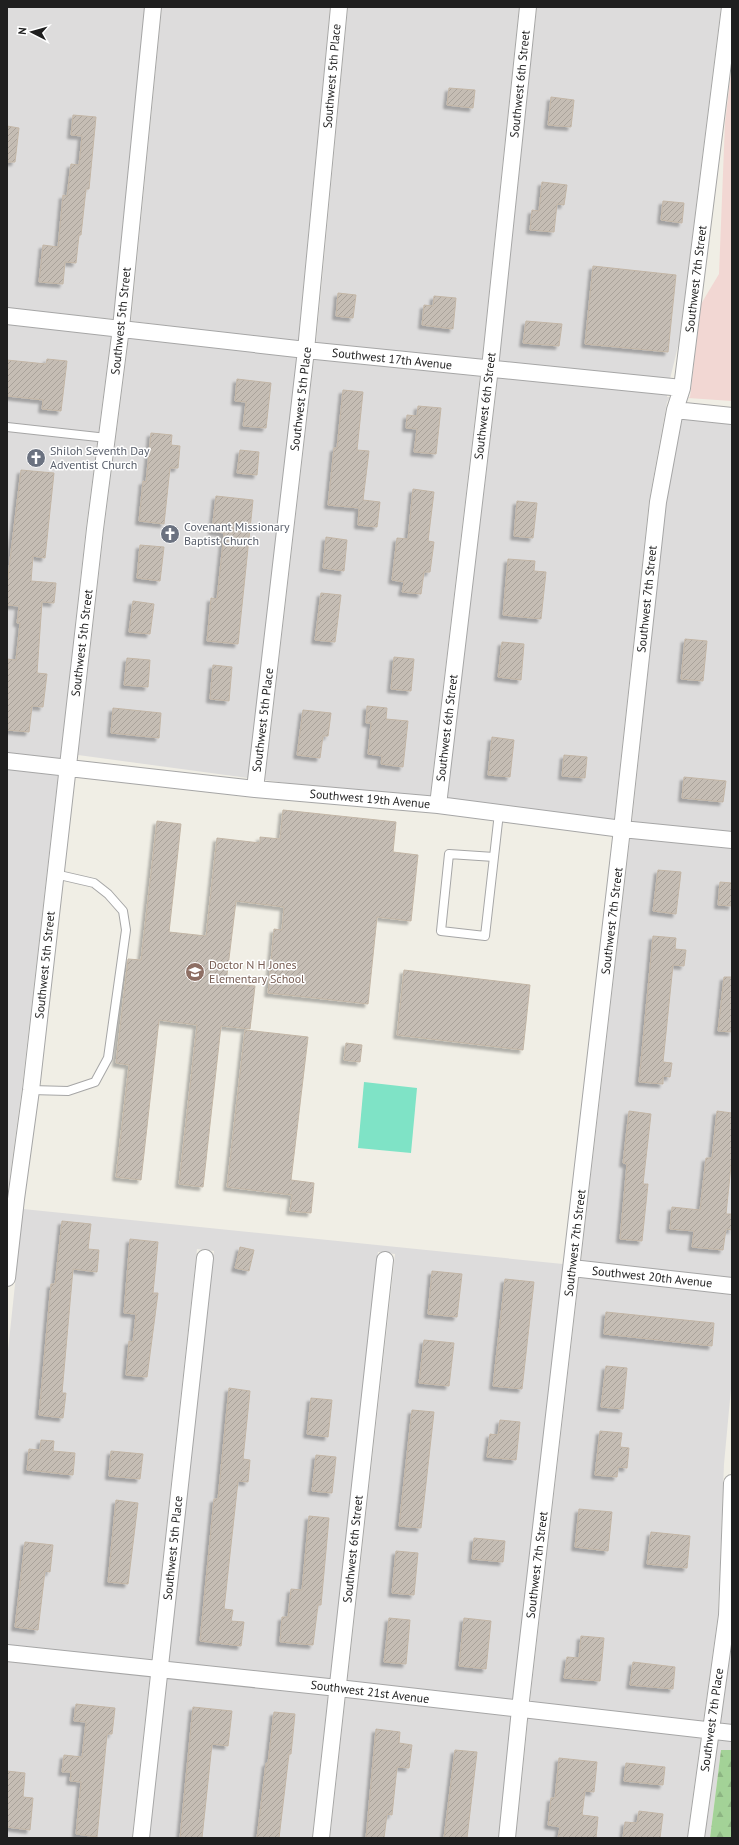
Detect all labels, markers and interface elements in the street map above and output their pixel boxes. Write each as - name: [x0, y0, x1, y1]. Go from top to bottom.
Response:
- north arrow: [12, 12, 52, 52]
- street label: Southwest 5th Place: [319, 23, 344, 129]
- text: N: [15, 27, 29, 35]
- street label: Southwest 6th Street: [506, 29, 533, 138]
- street label: Southwest 7th Street: [681, 225, 710, 333]
- street label: Southwest 5th Street: [107, 266, 134, 375]
- street label: Southwest 17th Avenue: [331, 345, 453, 372]
- street label: Southwest 5th Place: [287, 346, 314, 452]
- street label: Southwest 6th Street: [470, 351, 499, 460]
- place label: Shiloh Seventh Day Adventist Church: [50, 443, 150, 472]
- church icon: Shiloh Seventh Day Adventist Church: [25, 447, 47, 469]
- place label: Covenant Missionary Baptist Church: [184, 519, 290, 548]
- church icon: Covenant Missionary Baptist Church: [159, 523, 181, 545]
- street label: Southwest 7th Street: [633, 545, 660, 653]
- street label: Southwest 5th Street: [67, 588, 96, 697]
- street label: Southwest 5th Place: [249, 667, 276, 773]
- street label: Southwest 6th Street: [432, 673, 461, 782]
- street label: Southwest 19th Avenue: [309, 786, 431, 811]
- street label: Southwest 7th Street: [597, 867, 626, 975]
- street label: Southwest 5th Street: [31, 910, 58, 1019]
- place label: Doctor N H Jones Elementary School: [209, 957, 305, 986]
- school or university icon: Doctor N H Jones Elementary School: [184, 961, 206, 983]
- street label: Southwest 7th Street: [560, 1189, 589, 1297]
- street label: Southwest 20th Avenue: [591, 1263, 713, 1290]
- street label: Southwest 6th Street: [339, 1494, 366, 1603]
- street label: Southwest 5th Place: [160, 1495, 185, 1601]
- street label: Southwest 7th Street: [522, 1511, 551, 1619]
- street label: Southwest 7th Place: [697, 1667, 726, 1773]
- street label: Southwest 21st Avenue: [310, 1677, 430, 1706]

